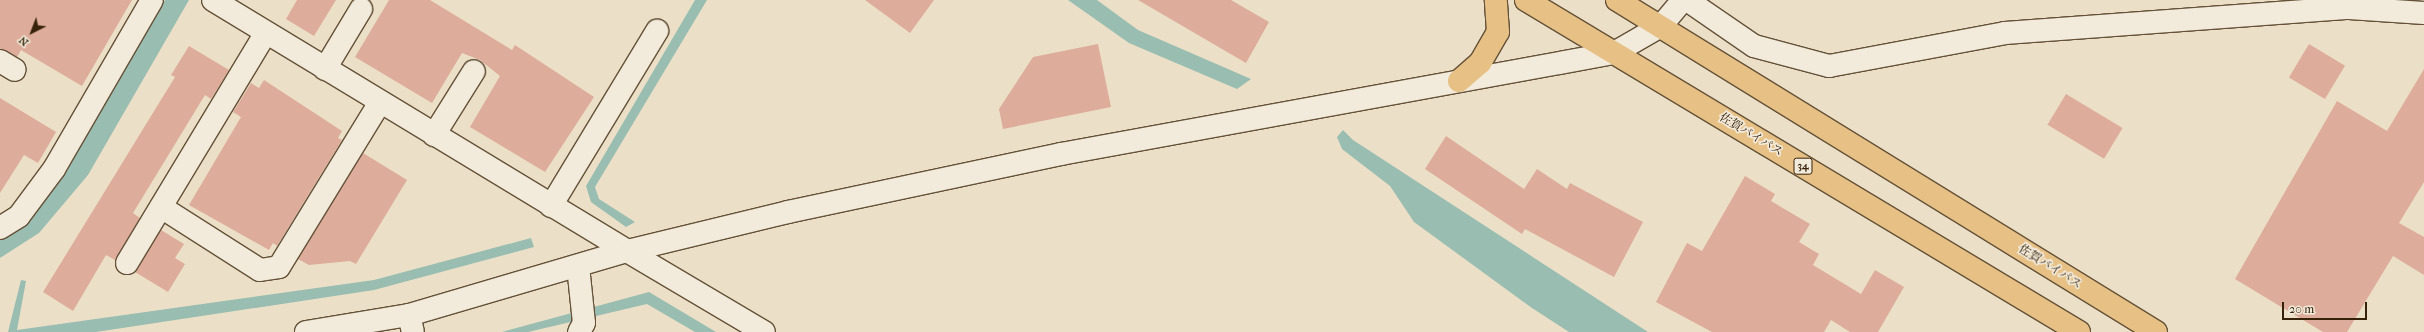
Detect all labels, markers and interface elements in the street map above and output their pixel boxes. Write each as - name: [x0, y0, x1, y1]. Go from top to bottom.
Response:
- north arrow: [12, 12, 52, 52]
- text: N: [16, 34, 31, 49]
- street label: 佐賀バイパス: [1716, 110, 1786, 160]
- road number: 34: [1793, 157, 1813, 175]
- street label: 佐賀バイパス: [2016, 242, 2084, 292]
- scale bar: [2284, 294, 2369, 320]
- text: 20 m: [2289, 302, 2314, 316]

